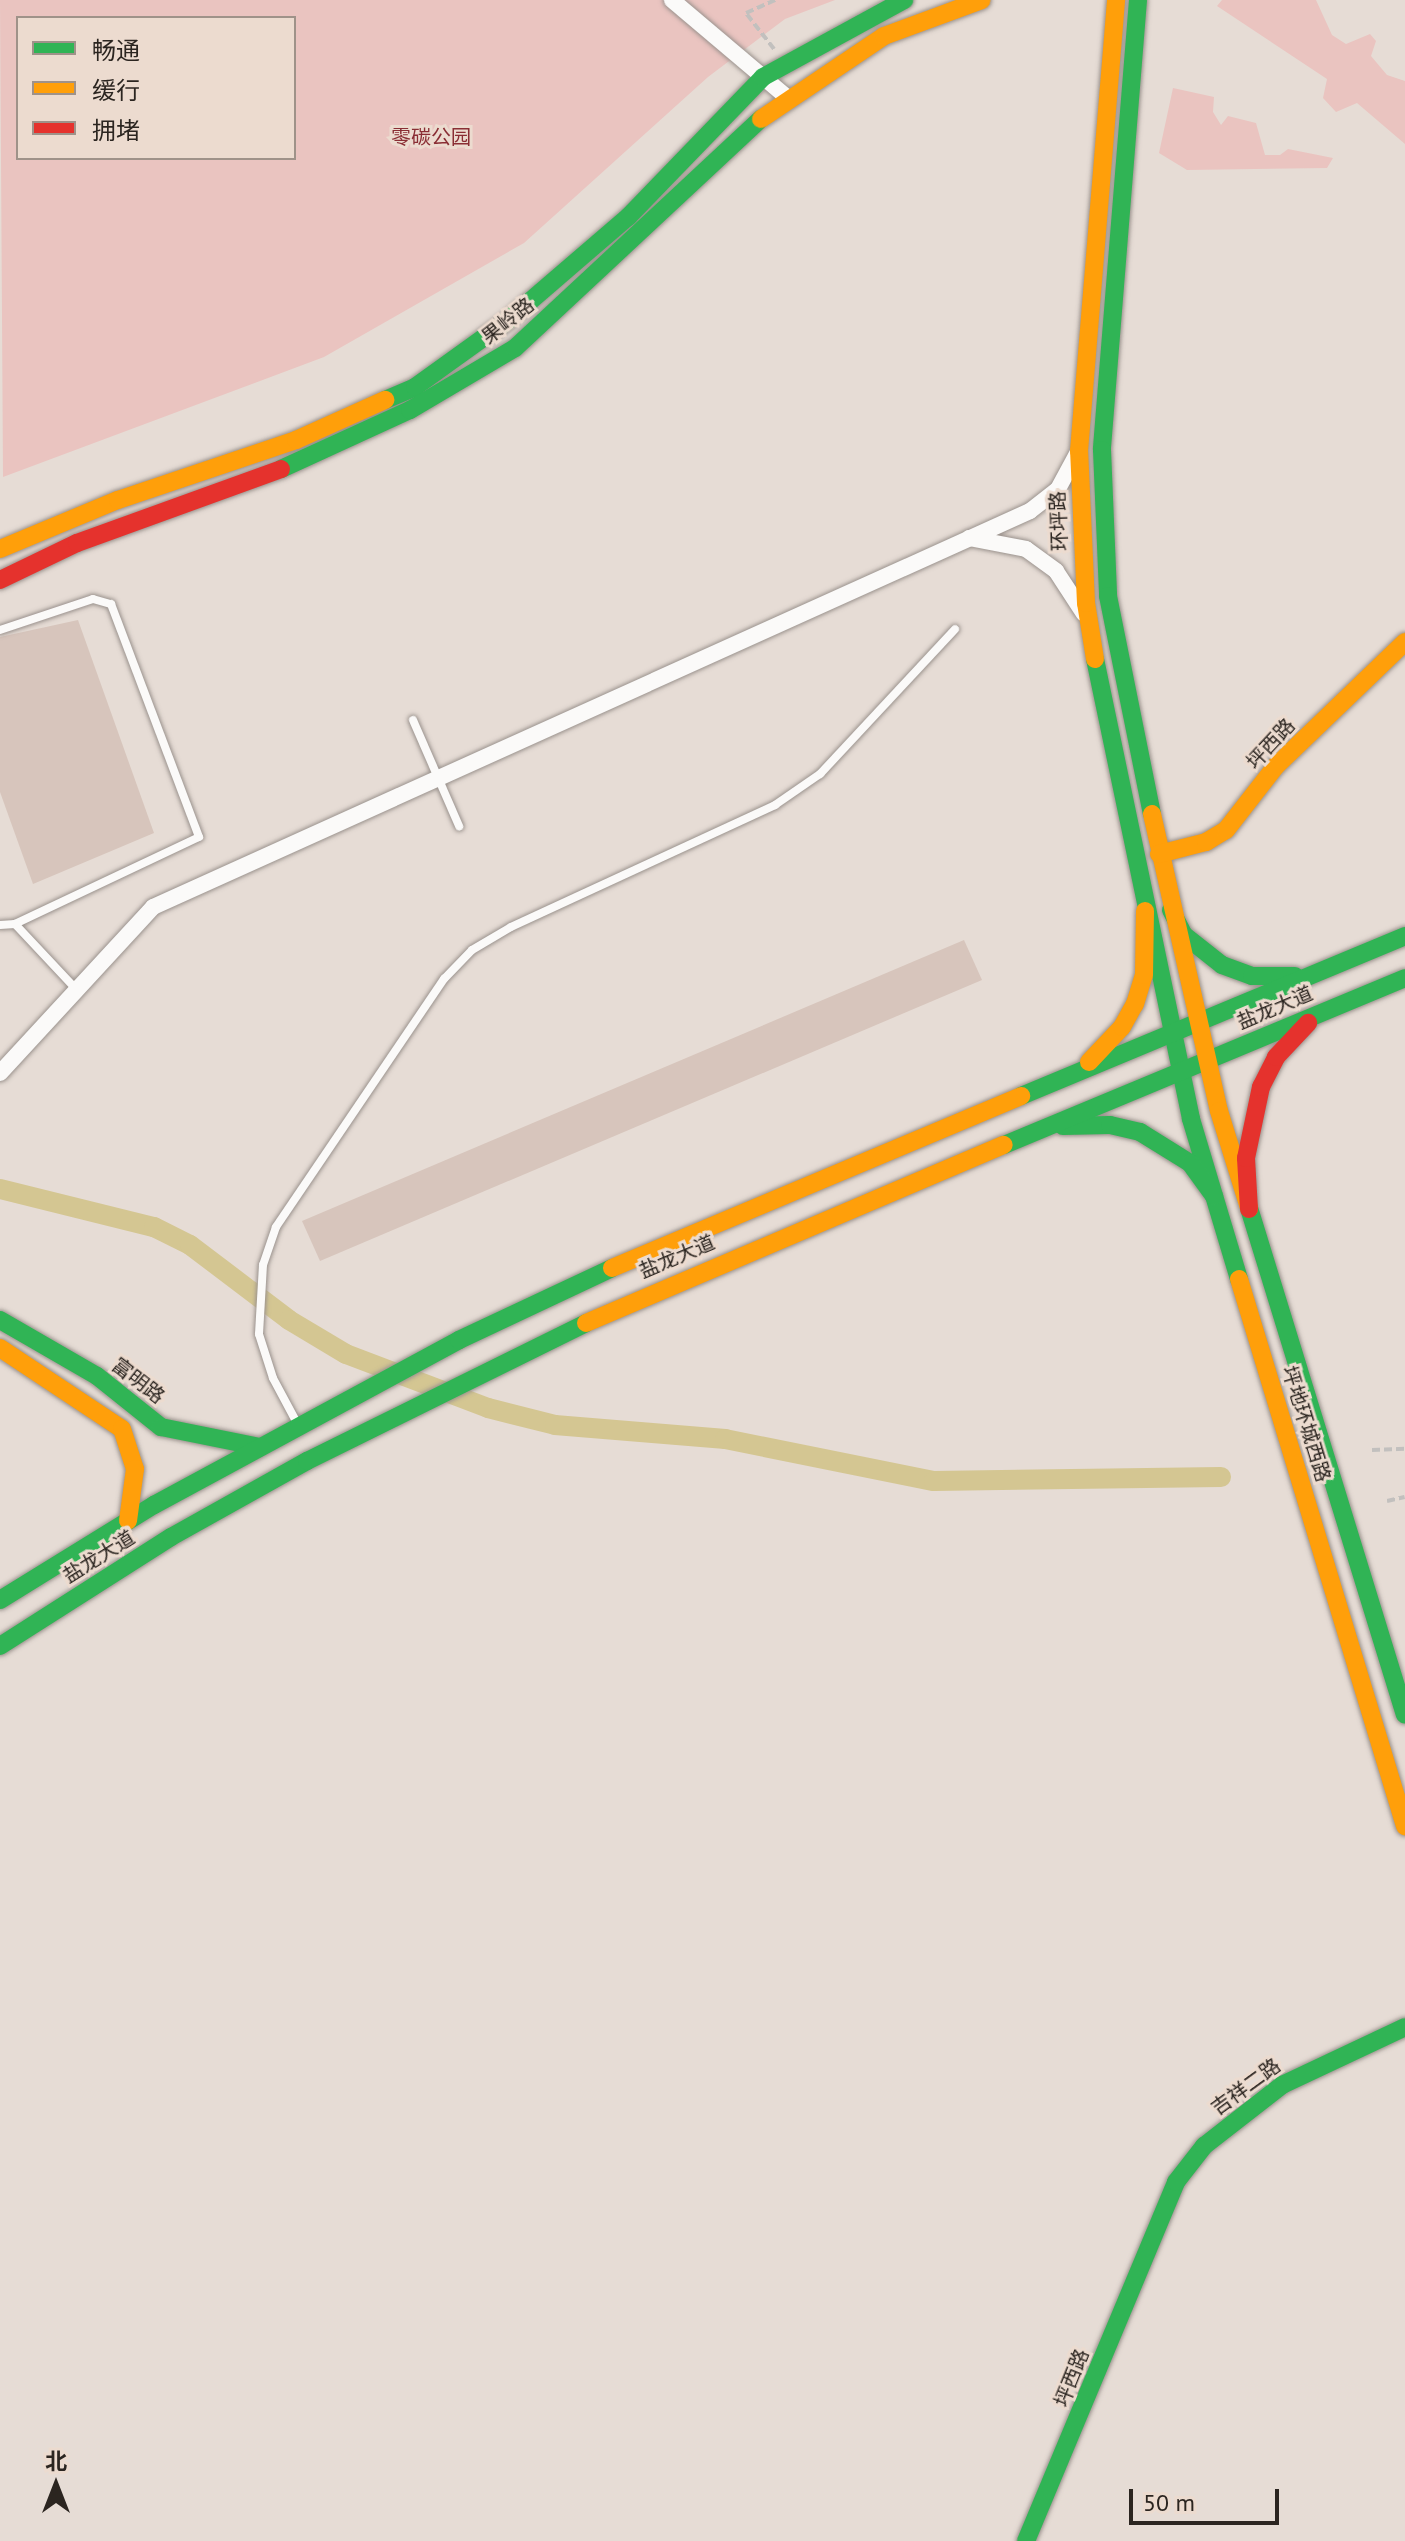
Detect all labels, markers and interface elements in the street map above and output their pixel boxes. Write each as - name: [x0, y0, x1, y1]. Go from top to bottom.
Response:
- legend: [16, 16, 296, 160]
- text: 畅通: [92, 35, 140, 66]
- text: 缓行: [92, 75, 140, 106]
- text: 拥堵: [92, 115, 140, 146]
- park label: 零碳公园: [391, 125, 471, 149]
- street label: 果岭路: [477, 293, 539, 349]
- street label: 环坪路: [1046, 491, 1072, 551]
- street label: 坪西路: [1242, 714, 1300, 774]
- street label: 盐龙大道: [1233, 981, 1317, 1035]
- street label: 盐龙大道: [635, 1230, 719, 1284]
- street label: 富明路: [107, 1353, 169, 1409]
- street label: 坪地环城西路: [1277, 1363, 1335, 1485]
- street label: 盐龙大道: [59, 1526, 139, 1588]
- street label: 吉祥二路: [1207, 2054, 1285, 2120]
- street label: 坪西路: [1050, 2346, 1094, 2410]
- north arrow: [16, 2445, 96, 2525]
- text: 北: [45, 2447, 67, 2475]
- scale bar: [1133, 2473, 1283, 2523]
- text: 50 m: [1143, 2487, 1195, 2518]

